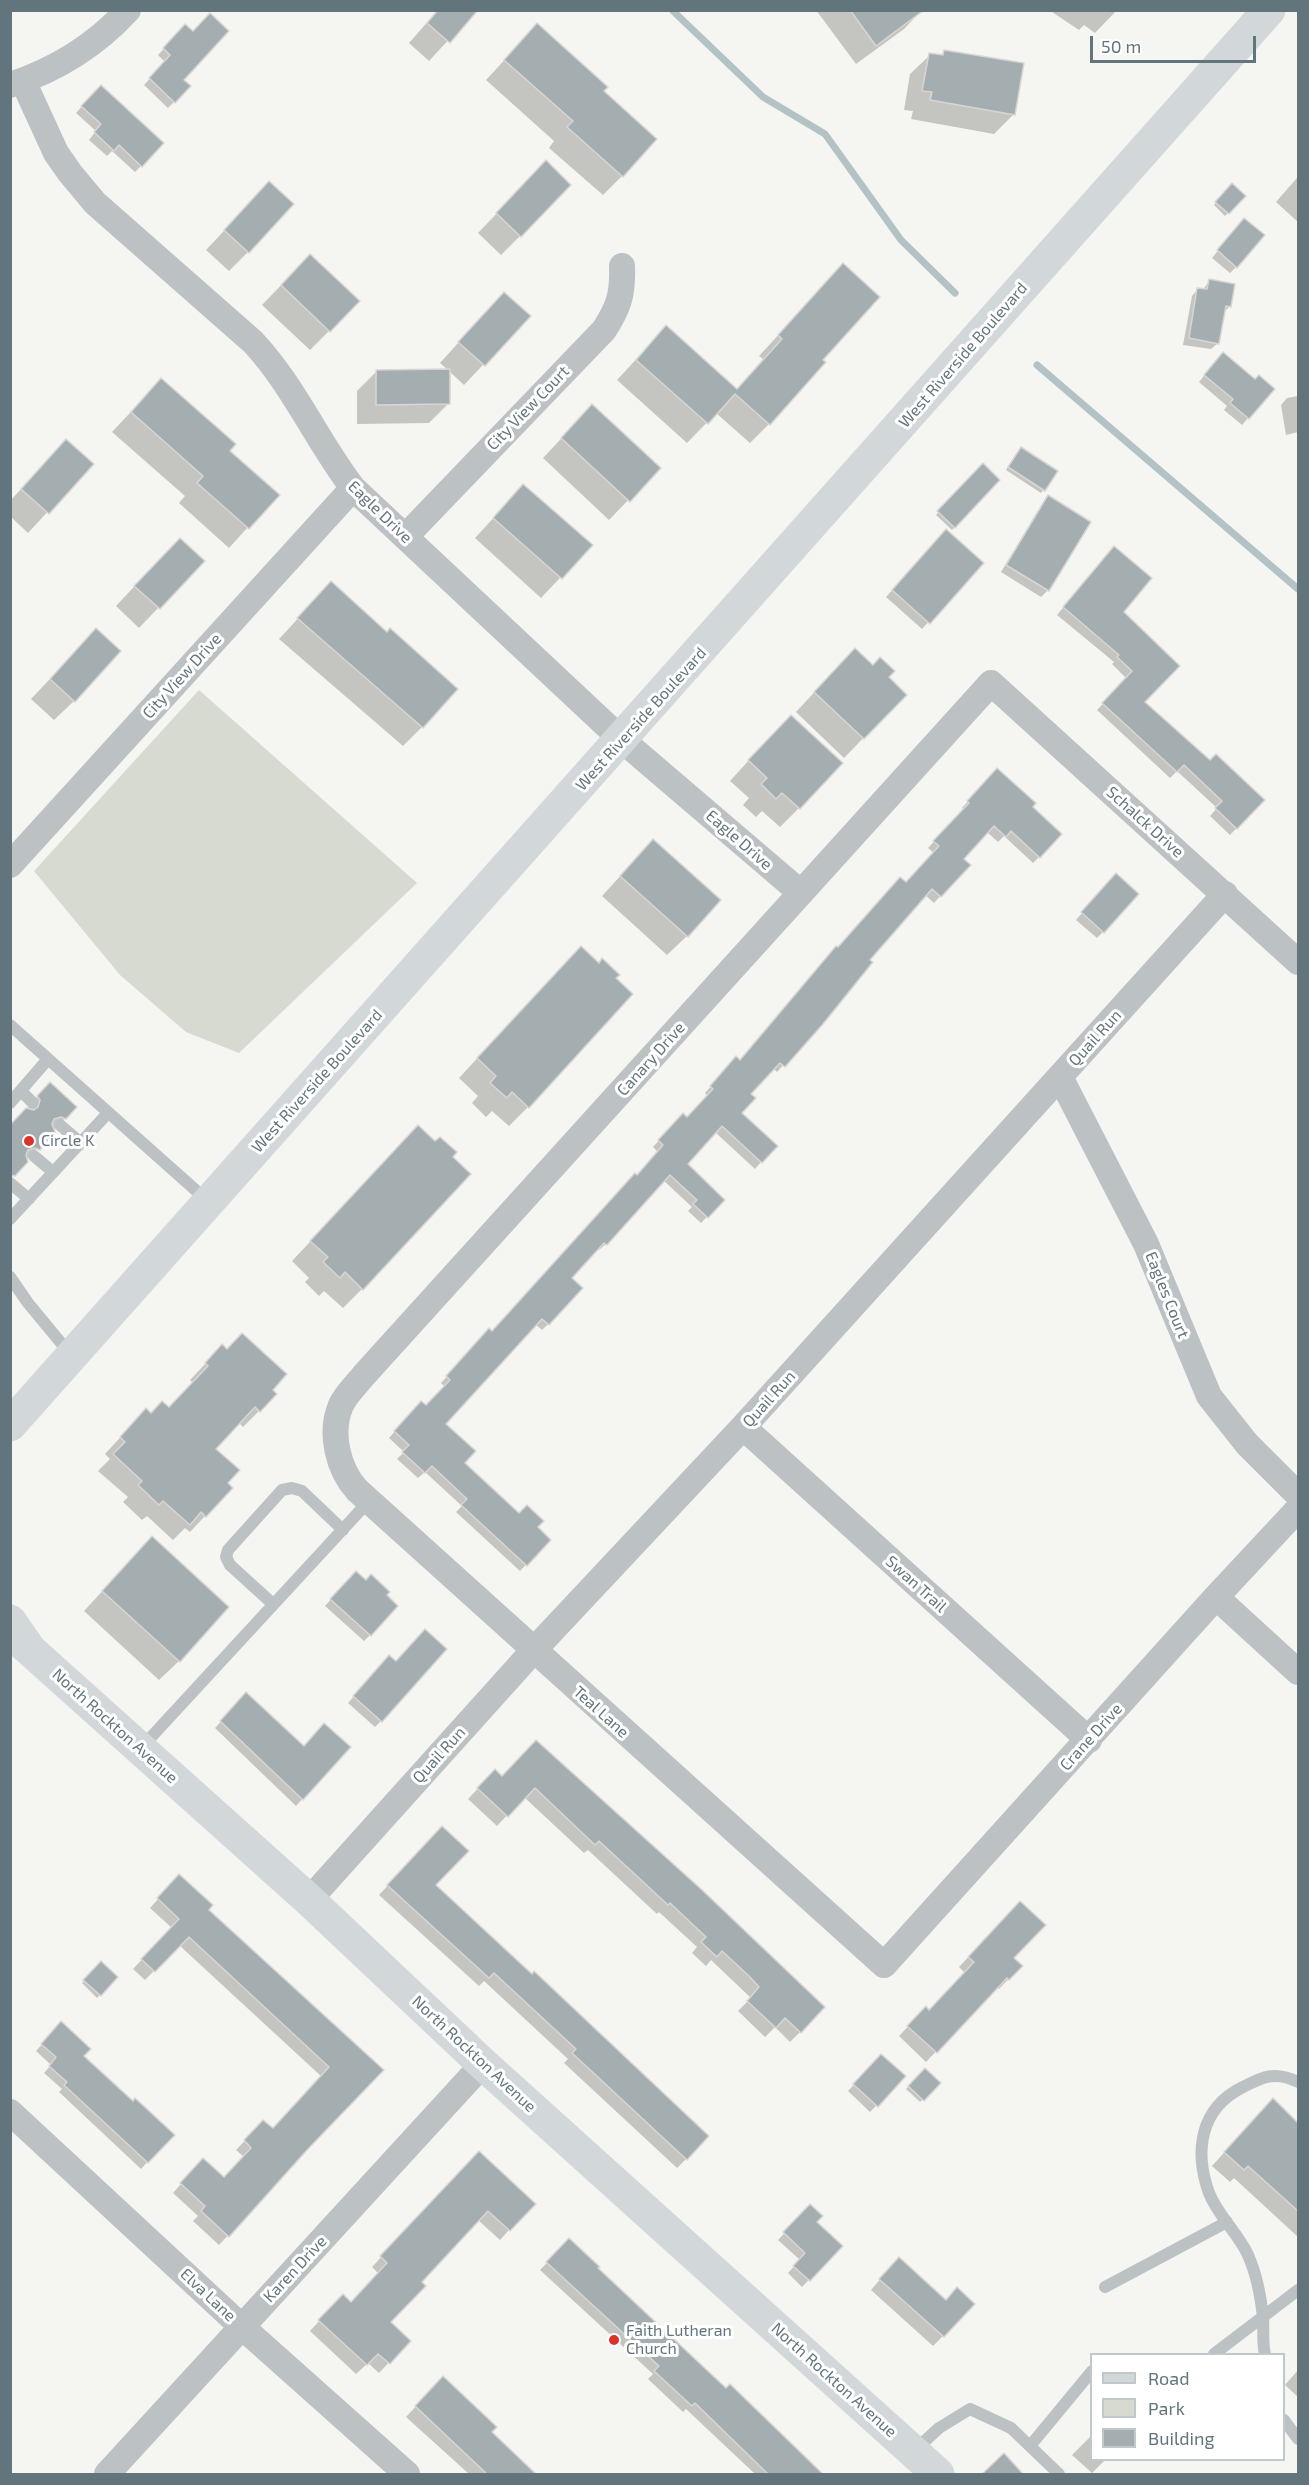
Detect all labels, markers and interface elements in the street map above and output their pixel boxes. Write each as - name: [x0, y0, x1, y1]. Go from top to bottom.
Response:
- scale bar: [1093, 24, 1260, 62]
- text: 50 m: [1101, 35, 1141, 57]
- street label: West Riverside Boulevard: [895, 279, 1031, 431]
- street label: City View Court: [483, 362, 573, 454]
- street label: Eagle Drive: [344, 477, 416, 547]
- street label: City View Drive: [139, 629, 225, 723]
- street label: West Riverside Boulevard: [572, 643, 710, 795]
- street label: Schalck Drive: [1102, 782, 1188, 862]
- street label: Eagle Drive: [702, 806, 776, 874]
- street label: West Riverside Boulevard: [248, 1005, 386, 1157]
- street label: Quail Run: [1065, 1006, 1125, 1070]
- street label: Canary Drive: [613, 1018, 689, 1100]
- place label: Circle K: [41, 1131, 94, 1151]
- marker: Circle K: [22, 1134, 36, 1148]
- street label: Eagles Court: [1141, 1249, 1193, 1341]
- street label: Quail Run: [739, 1367, 799, 1431]
- street label: Swan Trail: [882, 1552, 950, 1616]
- street label: North Rockton Avenue: [48, 1665, 182, 1787]
- street label: Teal Lane: [569, 1682, 633, 1742]
- street label: Crane Drive: [1056, 1699, 1126, 1775]
- street label: Quail Run: [409, 1723, 469, 1787]
- street label: North Rockton Avenue: [408, 1992, 540, 2116]
- street label: Karen Drive: [259, 2232, 331, 2306]
- street label: Elva Lane: [176, 2264, 240, 2326]
- street label: North Rockton Avenue: [767, 2319, 901, 2441]
- place label: Faith Lutheran Church: [626, 2321, 732, 2359]
- marker: Faith Lutheran Church: [607, 2333, 621, 2347]
- legend: [1090, 2353, 1285, 2461]
- text: Road: [1148, 2367, 1189, 2389]
- text: Park: [1148, 2397, 1185, 2419]
- text: Building: [1148, 2427, 1215, 2449]

